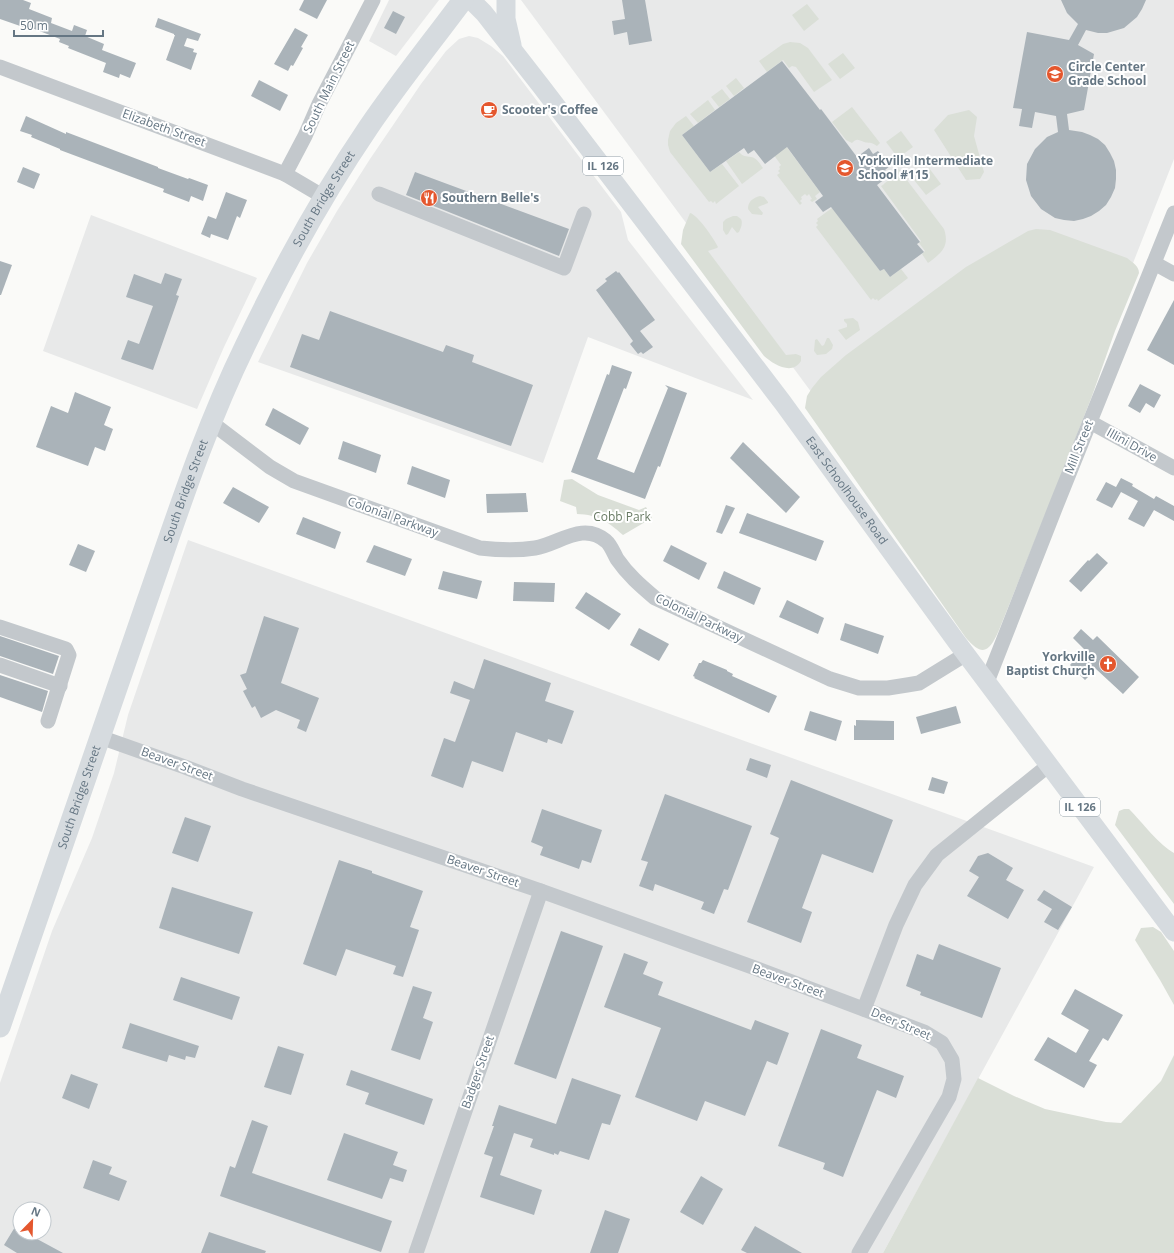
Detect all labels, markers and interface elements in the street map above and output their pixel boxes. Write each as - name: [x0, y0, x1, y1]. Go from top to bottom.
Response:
- scale bar: [14, 12, 103, 38]
- text: 50 m: [20, 17, 48, 34]
- street label: South Main Street: [299, 38, 358, 136]
- place label: Circle Center Grade School: [1068, 58, 1146, 89]
- school or university icon: Circle Center Grade School: [1045, 64, 1065, 84]
- cafe icon: Scooter's Coffee: [479, 100, 499, 120]
- place label: Scooter's Coffee: [502, 101, 598, 118]
- street label: Elizabeth Street: [120, 105, 208, 150]
- street label: South Bridge Street: [288, 147, 359, 250]
- place label: Yorkville Intermediate School #115: [858, 152, 993, 183]
- road number: IL 126: [583, 157, 623, 175]
- school or university icon: Yorkville Intermediate School #115: [835, 158, 855, 178]
- restaurant icon: Southern Belle's: [419, 188, 439, 208]
- place label: Southern Belle's: [442, 189, 539, 206]
- street label: Mill Street: [1060, 417, 1097, 476]
- street label: Illini Drive: [1104, 424, 1161, 466]
- street label: East Schoolhouse Road: [802, 433, 892, 548]
- street label: South Bridge Street: [159, 437, 212, 545]
- street label: Colonial Parkway: [345, 492, 442, 541]
- park label: Cobb Park: [593, 508, 652, 525]
- street label: Colonial Parkway: [653, 589, 747, 647]
- place label: Yorkville Baptist Church: [1006, 648, 1095, 679]
- church icon: Yorkville Baptist Church: [1098, 654, 1118, 674]
- street label: South Bridge Street: [53, 743, 104, 851]
- street label: Beaver Street: [139, 743, 216, 784]
- road number: IL 126: [1060, 798, 1100, 816]
- street label: Beaver Street: [445, 850, 522, 891]
- street label: Beaver Street: [750, 960, 827, 1001]
- street label: Deer Street: [869, 1003, 934, 1044]
- street label: Badger Street: [457, 1033, 498, 1111]
- north arrow: [12, 1201, 52, 1241]
- text: N: [29, 1203, 43, 1220]

